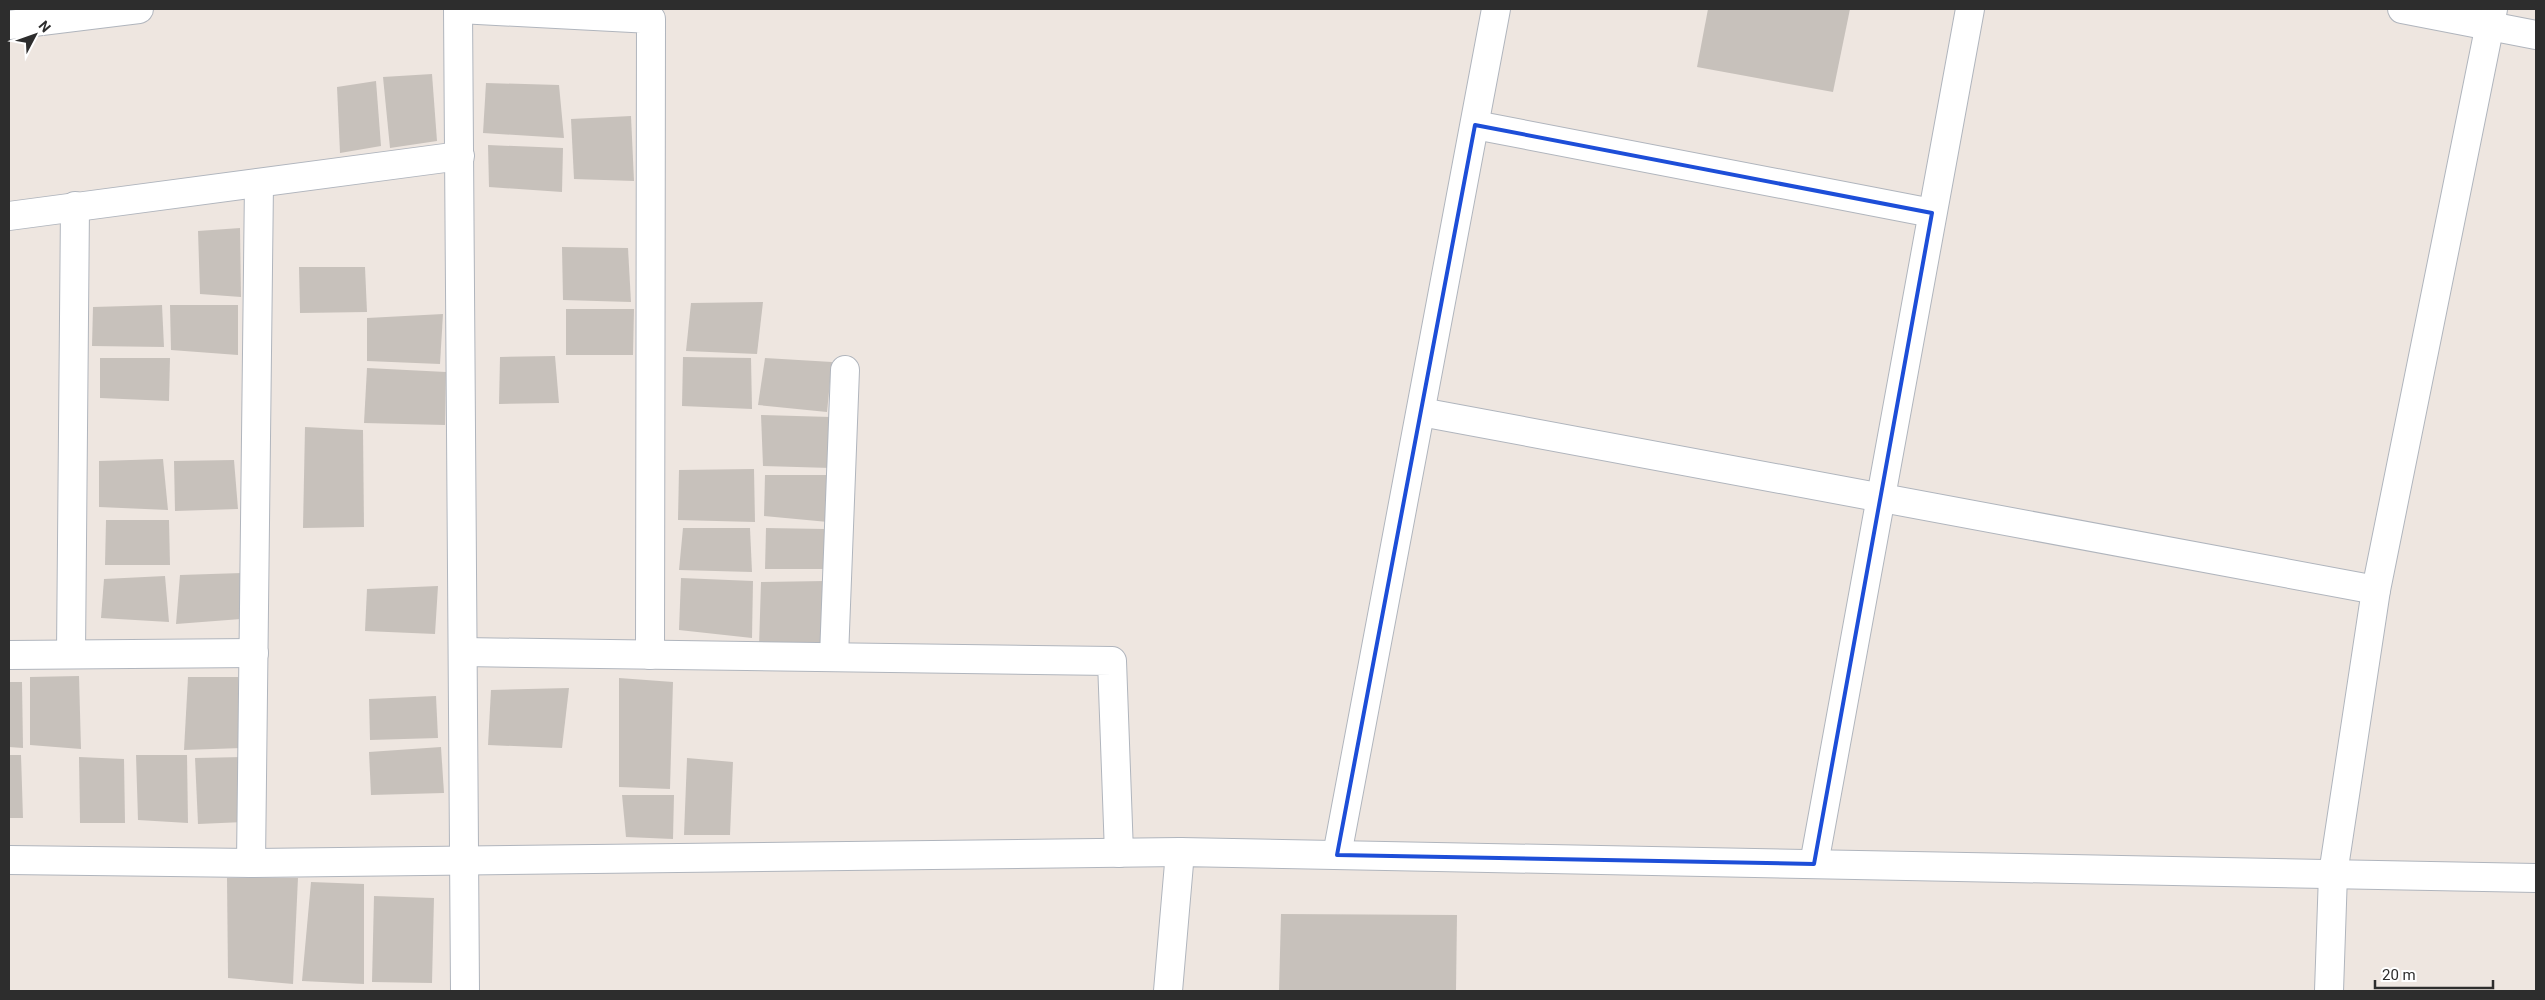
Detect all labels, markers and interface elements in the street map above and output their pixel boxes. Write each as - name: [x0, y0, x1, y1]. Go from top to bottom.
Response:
- north arrow: [10, 10, 60, 60]
- text: N: [36, 17, 54, 35]
- scale bar: [2375, 958, 2492, 990]
- text: 20 m: [2382, 966, 2416, 984]

